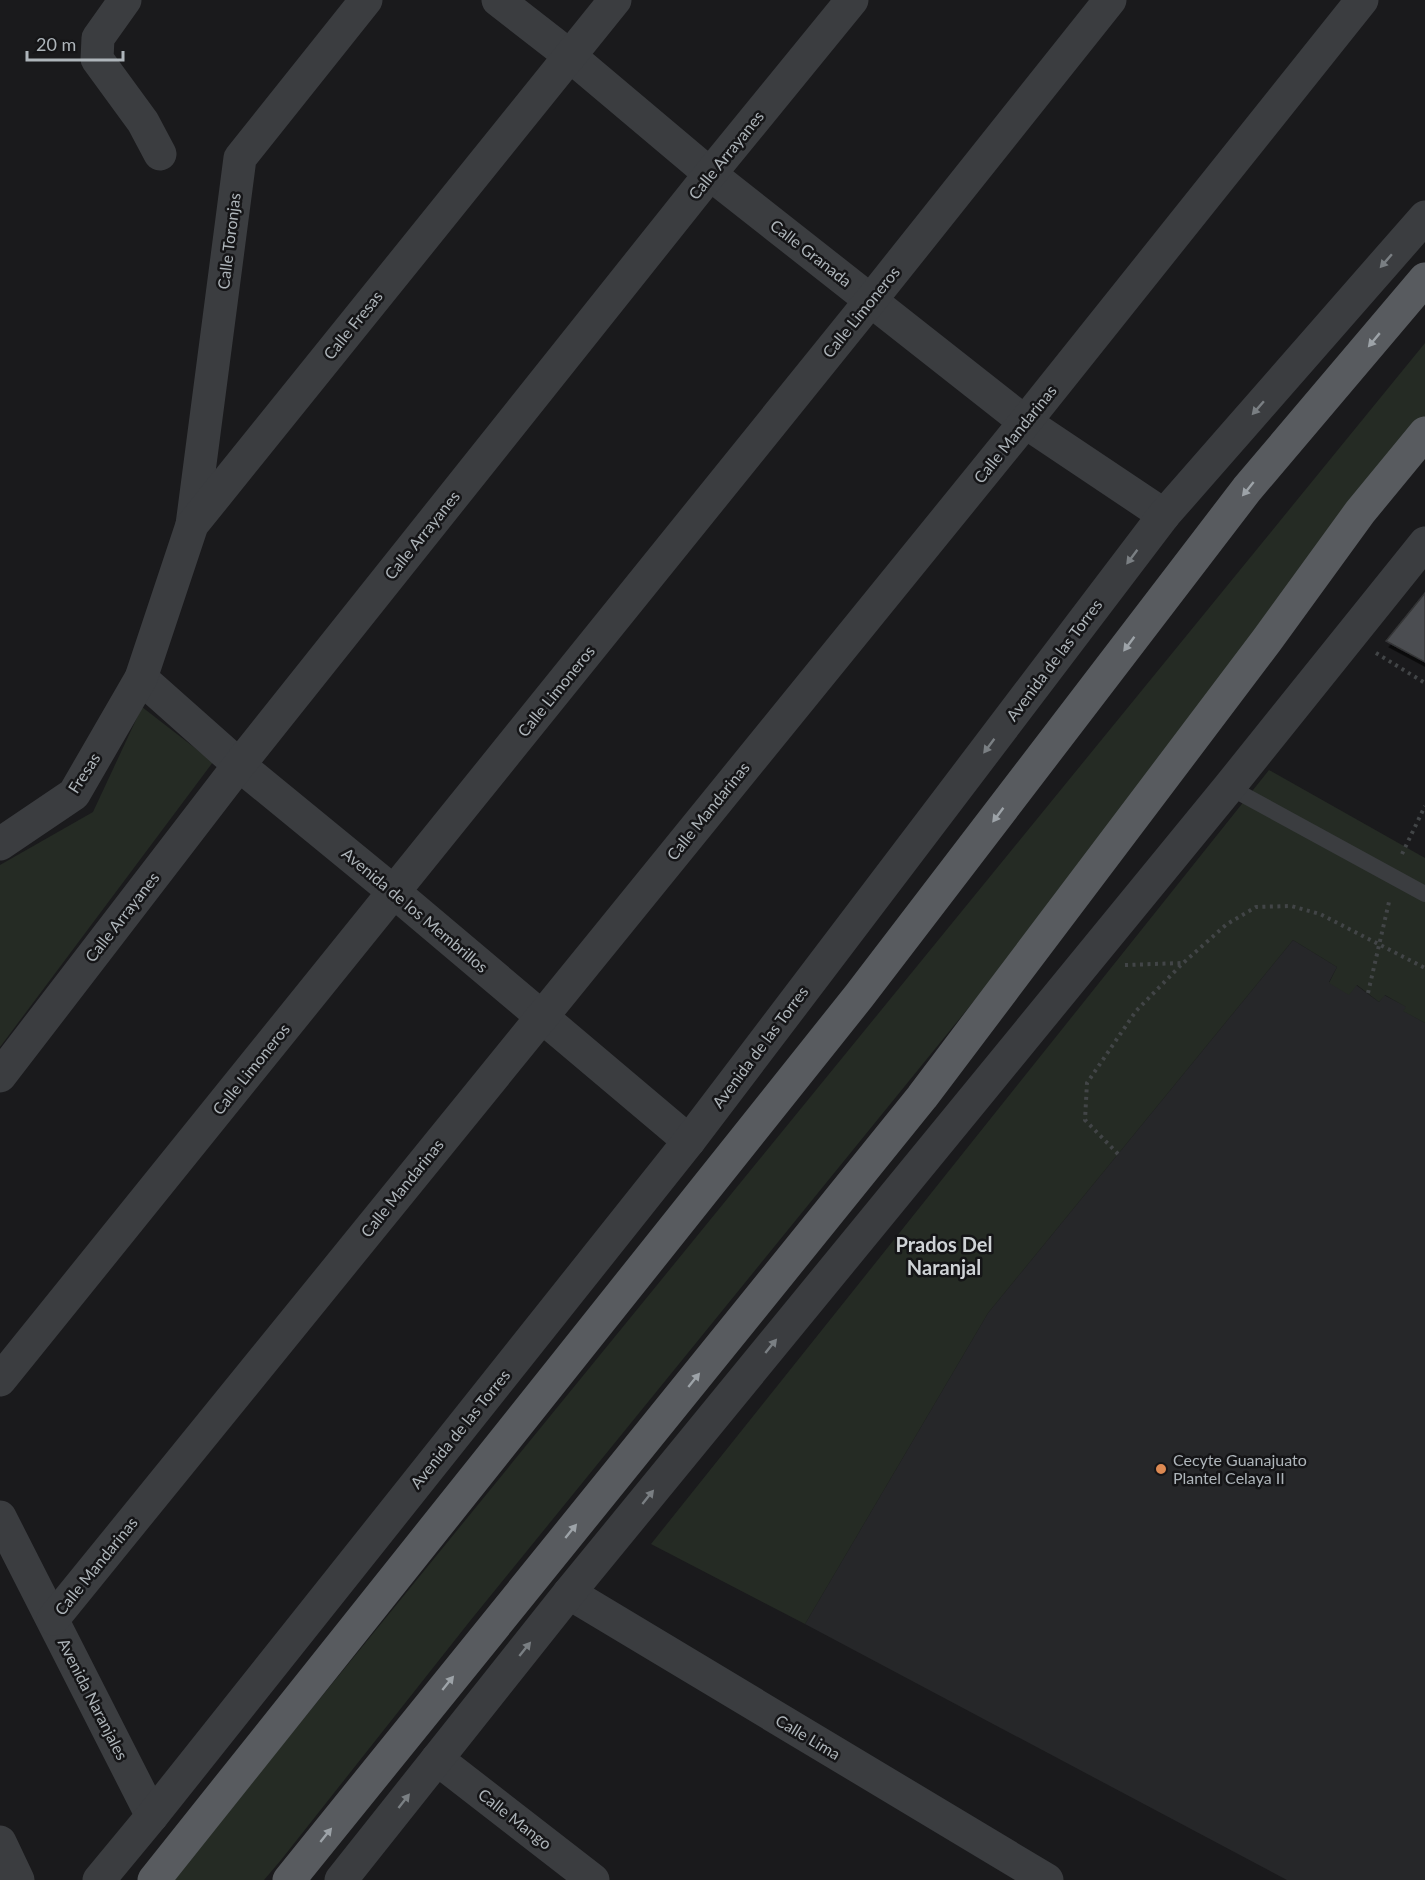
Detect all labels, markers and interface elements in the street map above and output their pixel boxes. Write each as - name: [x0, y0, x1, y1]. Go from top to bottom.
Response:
- scale bar: [27, 24, 123, 62]
- text: 20 m: [36, 33, 76, 55]
- street label: Calle Arrayanes: [684, 106, 767, 203]
- street label: Calle Toronjas: [213, 192, 244, 290]
- street label: Calle Granada: [767, 215, 856, 290]
- one-way arrow: [1380, 253, 1393, 268]
- street label: Calle Limoneros: [818, 262, 903, 361]
- street label: Calle Fresas: [319, 286, 386, 363]
- one-way arrow: [1367, 332, 1380, 348]
- street label: Calle Mandarinas: [969, 381, 1060, 487]
- one-way arrow: [1252, 400, 1265, 415]
- one-way arrow: [1241, 481, 1254, 497]
- street label: Calle Arrayanes: [380, 486, 463, 583]
- one-way arrow: [1126, 548, 1138, 564]
- street label: Avenida de las Torres: [1002, 595, 1106, 724]
- one-way arrow: [1123, 635, 1135, 651]
- street label: Calle Limoneros: [513, 641, 598, 740]
- one-way arrow: [983, 738, 995, 753]
- street label: Fresas: [64, 749, 104, 796]
- street label: Calle Mandarinas: [662, 758, 753, 864]
- one-way arrow: [991, 807, 1004, 823]
- street label: Avenida de los Membrillos: [339, 843, 492, 976]
- street label: Calle Arrayanes: [81, 868, 163, 965]
- street label: Avenida de las Torres: [708, 982, 812, 1111]
- street label: Calle Limoneros: [208, 1019, 293, 1118]
- street label: Calle Mandarinas: [356, 1135, 447, 1241]
- district label: Prados Del Naranjal: [896, 1232, 992, 1279]
- one-way arrow: [765, 1338, 778, 1354]
- street label: Avenida de las Torres: [406, 1365, 513, 1492]
- one-way arrow: [687, 1372, 700, 1388]
- place label: Cecyte Guanajuato Plantel Celaya II: [1173, 1450, 1307, 1487]
- marker: Cecyte Guanajuato Plantel Celaya II: [1154, 1462, 1168, 1476]
- one-way arrow: [641, 1489, 654, 1505]
- street label: Calle Mandarinas: [50, 1513, 141, 1619]
- one-way arrow: [564, 1524, 577, 1539]
- street label: Avenida Naranjales: [55, 1635, 132, 1763]
- one-way arrow: [519, 1641, 531, 1656]
- one-way arrow: [442, 1675, 455, 1691]
- street label: Calle Lima: [773, 1710, 844, 1763]
- street label: Calle Mango: [475, 1784, 556, 1853]
- one-way arrow: [397, 1793, 410, 1809]
- one-way arrow: [319, 1827, 331, 1842]

